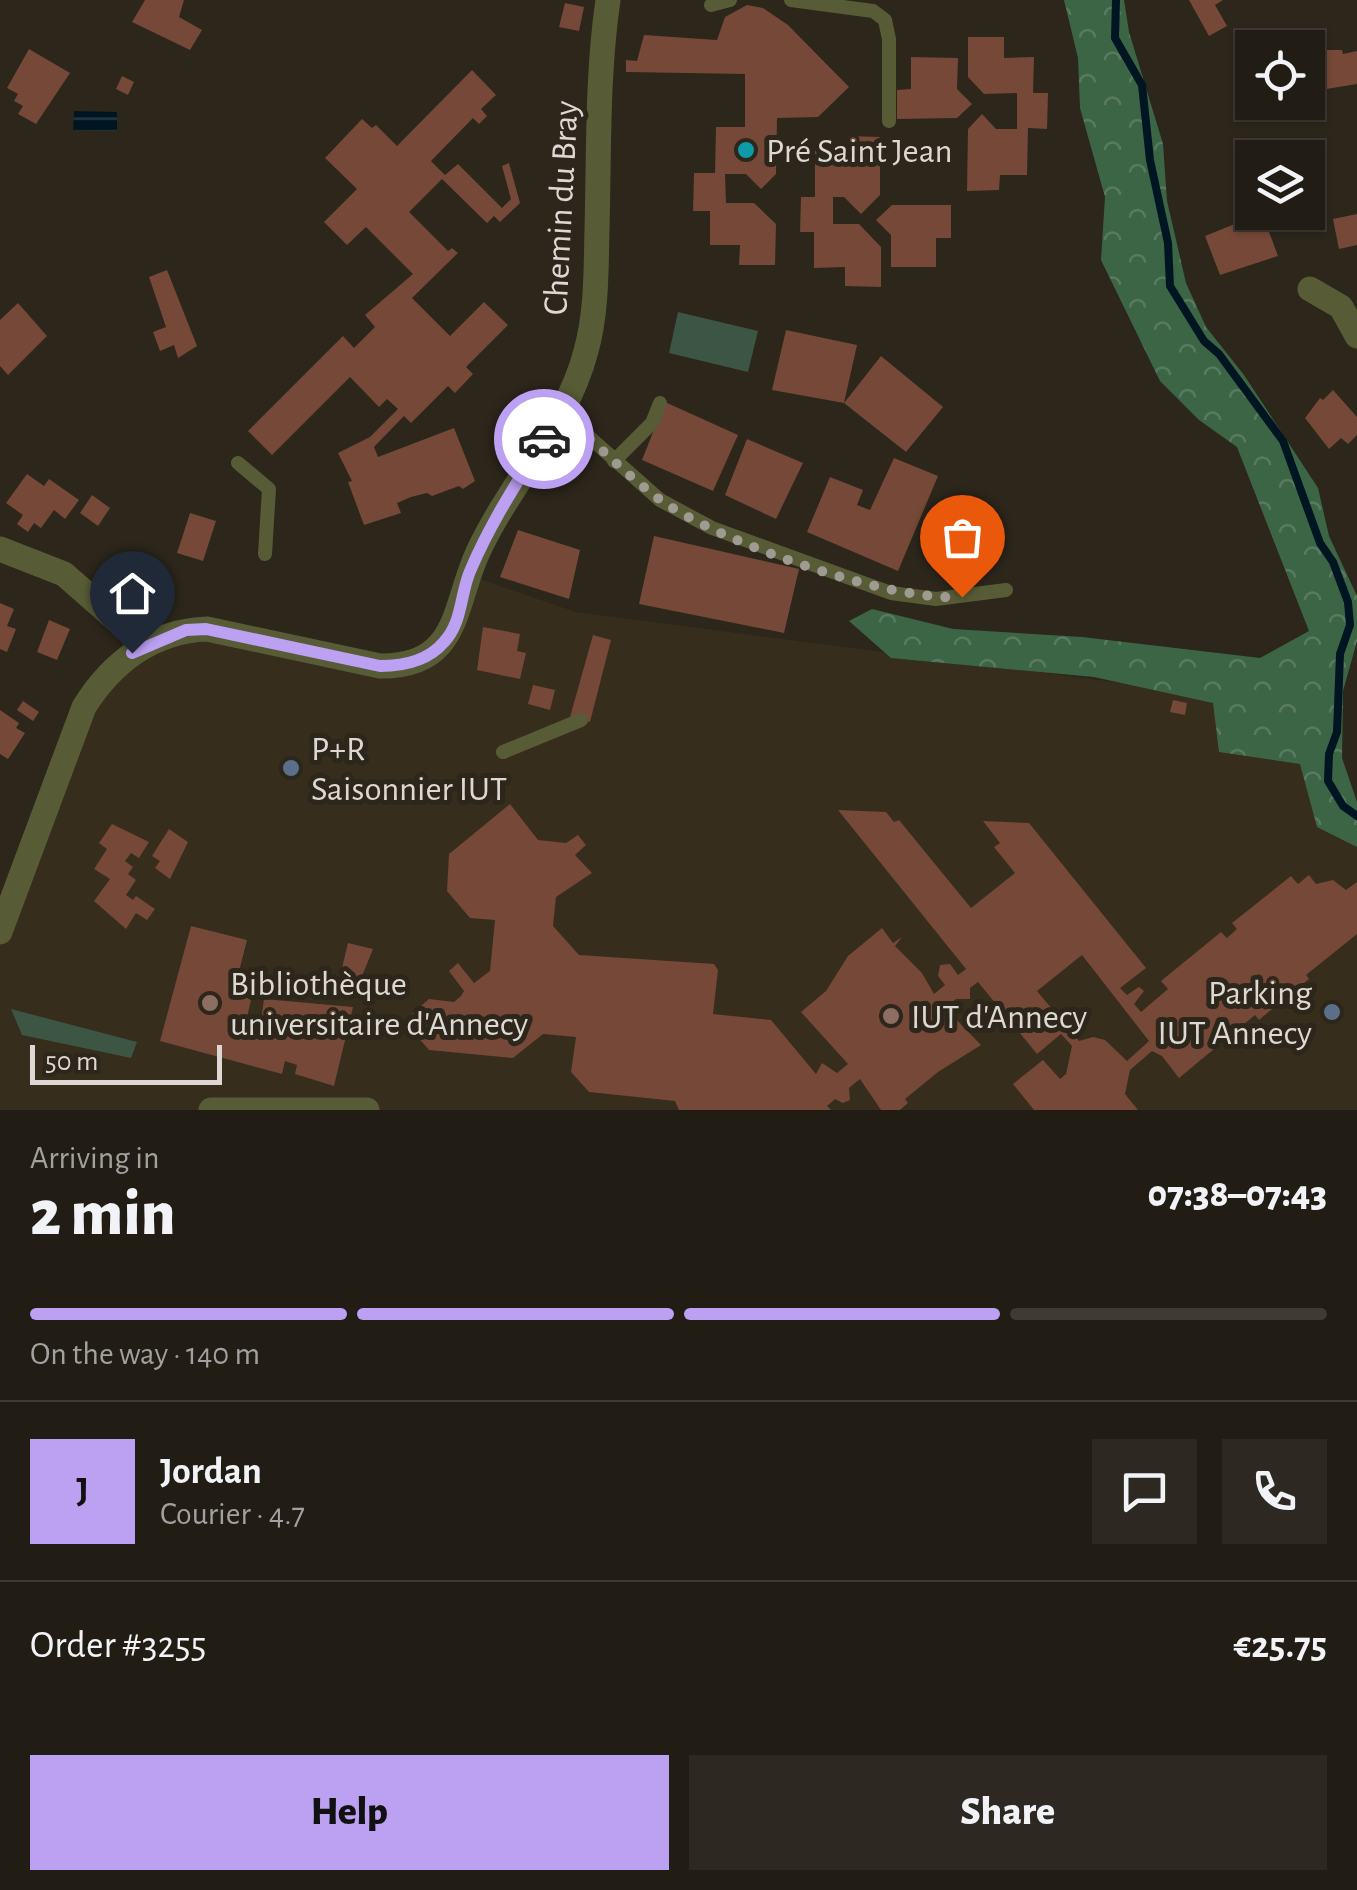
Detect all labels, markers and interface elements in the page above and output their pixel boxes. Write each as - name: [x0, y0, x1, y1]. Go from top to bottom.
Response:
- map controls: [1235, 30, 1325, 230]
- button: locate: [1235, 30, 1325, 120]
- street label: Chemin du Bray: [538, 100, 585, 316]
- place label: Pré Saint Jean: [766, 134, 953, 169]
- marker: Pré Saint Jean: [735, 139, 757, 161]
- button: layers: [1235, 140, 1325, 230]
- courier: [494, 389, 594, 489]
- icon: car: [517, 412, 572, 467]
- pin: [920, 495, 1005, 598]
- icon: bag: [935, 510, 990, 565]
- pin: [90, 551, 175, 654]
- icon: home: [105, 566, 160, 621]
- place label: P+R Saisonnier IUT: [311, 732, 507, 807]
- marker: P+R Saisonnier IUT: [280, 757, 302, 779]
- place label: Bibliothèque universitaire d'Annecy: [230, 967, 528, 1042]
- place label: Parking IUT Annecy: [1158, 976, 1312, 1051]
- marker: Bibliothèque universitaire d'Annecy: [199, 992, 221, 1014]
- place label: IUT d'Annecy: [911, 1000, 1087, 1035]
- marker: Parking IUT Annecy: [1321, 1001, 1343, 1023]
- marker: IUT d'Annecy: [880, 1005, 902, 1027]
- scale bar: [30, 1040, 222, 1084]
- text: 50 m: [45, 1048, 99, 1076]
- text: Arriving in: [30, 1142, 159, 1174]
- text: 07:38–07:43: [1148, 1176, 1327, 1214]
- text: 2 min: [30, 1182, 176, 1247]
- text: On the way · 140 m: [30, 1338, 260, 1370]
- button: chat: [1092, 1439, 1197, 1544]
- button: phone: [1222, 1439, 1327, 1544]
- text: Jordan: [160, 1453, 262, 1491]
- text: J: [76, 1472, 89, 1510]
- text: Courier · 4.7: [160, 1498, 305, 1530]
- text: Order #3255: [30, 1627, 206, 1665]
- text: €25.75: [1233, 1627, 1327, 1665]
- button: Help: [30, 1755, 669, 1870]
- button: Share: [689, 1755, 1327, 1870]

